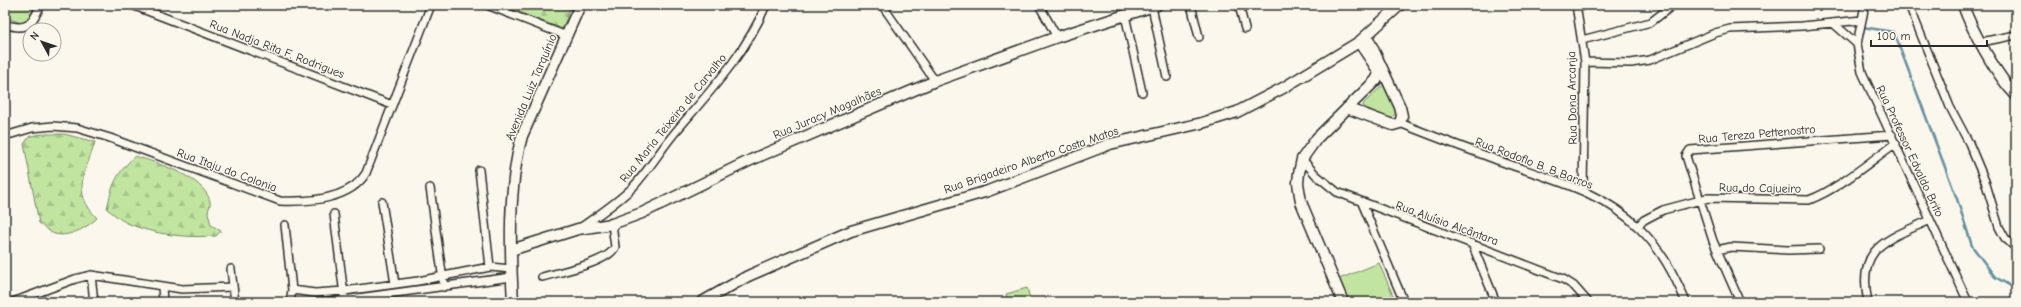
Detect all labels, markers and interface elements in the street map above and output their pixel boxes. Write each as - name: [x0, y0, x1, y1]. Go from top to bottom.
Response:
- street label: Rua Nadja Rita F. Rodrigues: [208, 17, 346, 81]
- north arrow: [22, 22, 62, 62]
- scale bar: [1871, 22, 1987, 48]
- text: N: [27, 29, 42, 43]
- text: 100 m: [1877, 29, 1910, 43]
- street label: Avenida Luiz Tarquínio: [502, 32, 560, 142]
- street label: Rua Maria Teixeira de Carvalho: [617, 51, 729, 185]
- street label: Rua Dona Arcanja: [1564, 51, 1580, 145]
- street label: Rua Professor Edvaldo Brito: [1873, 83, 1947, 219]
- street label: Rua Juracy Magalhães: [771, 84, 883, 142]
- street label: Rua Tereza Pettenostro: [1698, 122, 1816, 146]
- street label: Rua Brigadeiro Alberto Costa Matos: [942, 123, 1120, 197]
- street label: Rua Rodoflo B. B Barros: [1473, 134, 1595, 192]
- street label: Rua Itaju do Colonia: [175, 145, 279, 195]
- street label: Rua do Cajueiro: [1719, 180, 1801, 196]
- street label: Rua Aluísio Alcântara: [1394, 198, 1500, 248]

